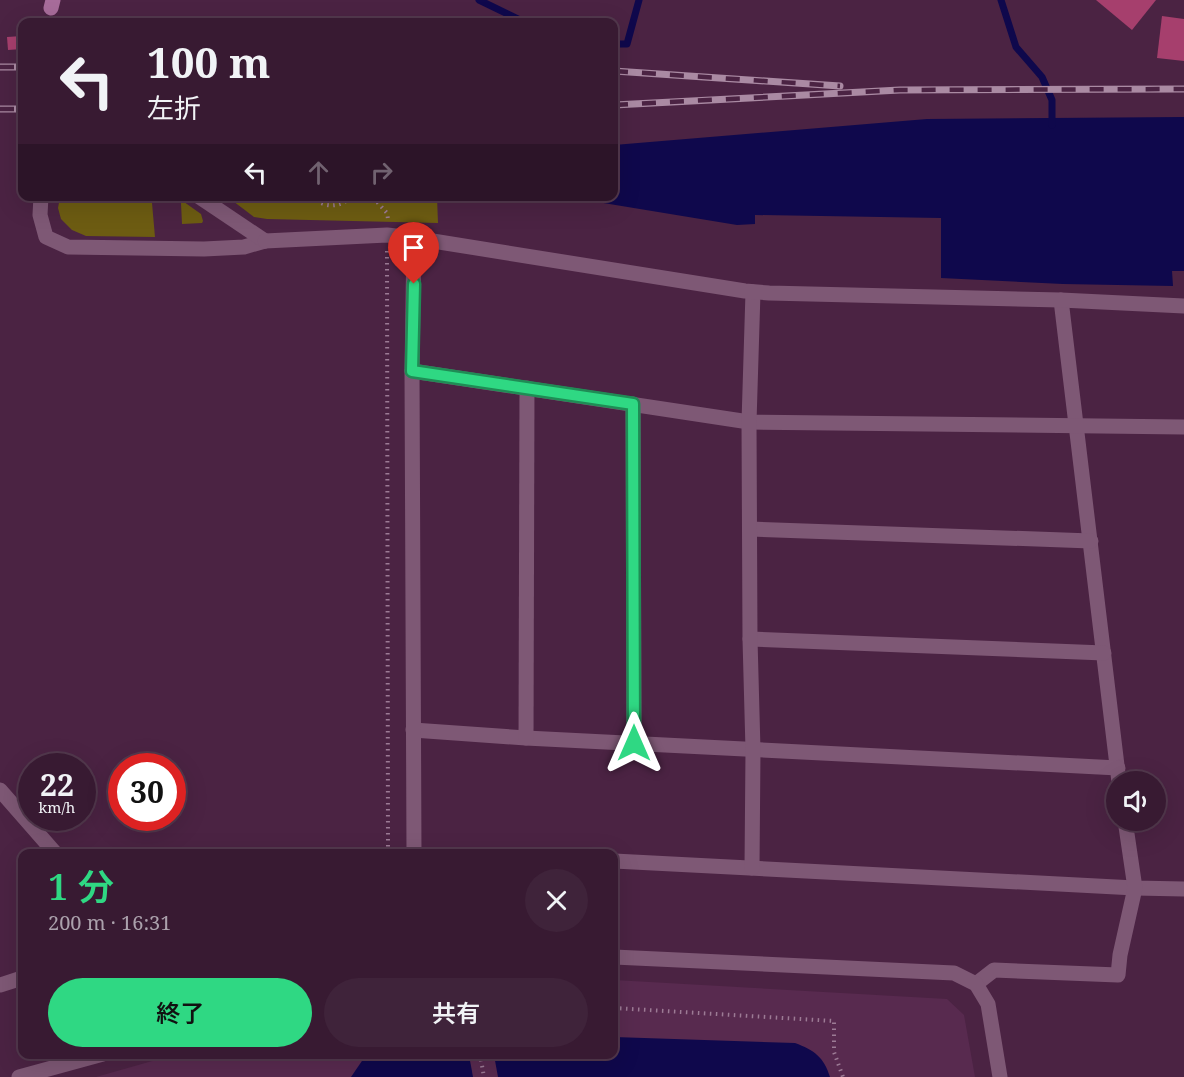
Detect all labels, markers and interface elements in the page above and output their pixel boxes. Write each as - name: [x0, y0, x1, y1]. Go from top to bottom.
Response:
- text: 100 m: [147, 33, 271, 90]
- icon: left: [48, 42, 126, 120]
- text: 左折: [147, 89, 201, 126]
- icon: left: [239, 156, 272, 189]
- icon: ahead: [302, 156, 335, 189]
- icon: right: [365, 156, 398, 189]
- pin: [388, 222, 439, 284]
- icon: arrive: [397, 231, 430, 264]
- position arrow: [602, 711, 666, 775]
- speed limit sign: 30: [108, 753, 186, 831]
- text: 22: [40, 764, 74, 805]
- map controls: [1106, 771, 1166, 831]
- button: sound: [1106, 771, 1166, 831]
- text: km/h: [39, 797, 75, 817]
- text: 1 分: [48, 862, 114, 911]
- button: close: [525, 869, 588, 932]
- text: 200 m · 16:31: [48, 909, 171, 936]
- button: 終了: [48, 978, 312, 1047]
- button: 共有: [324, 978, 588, 1047]

